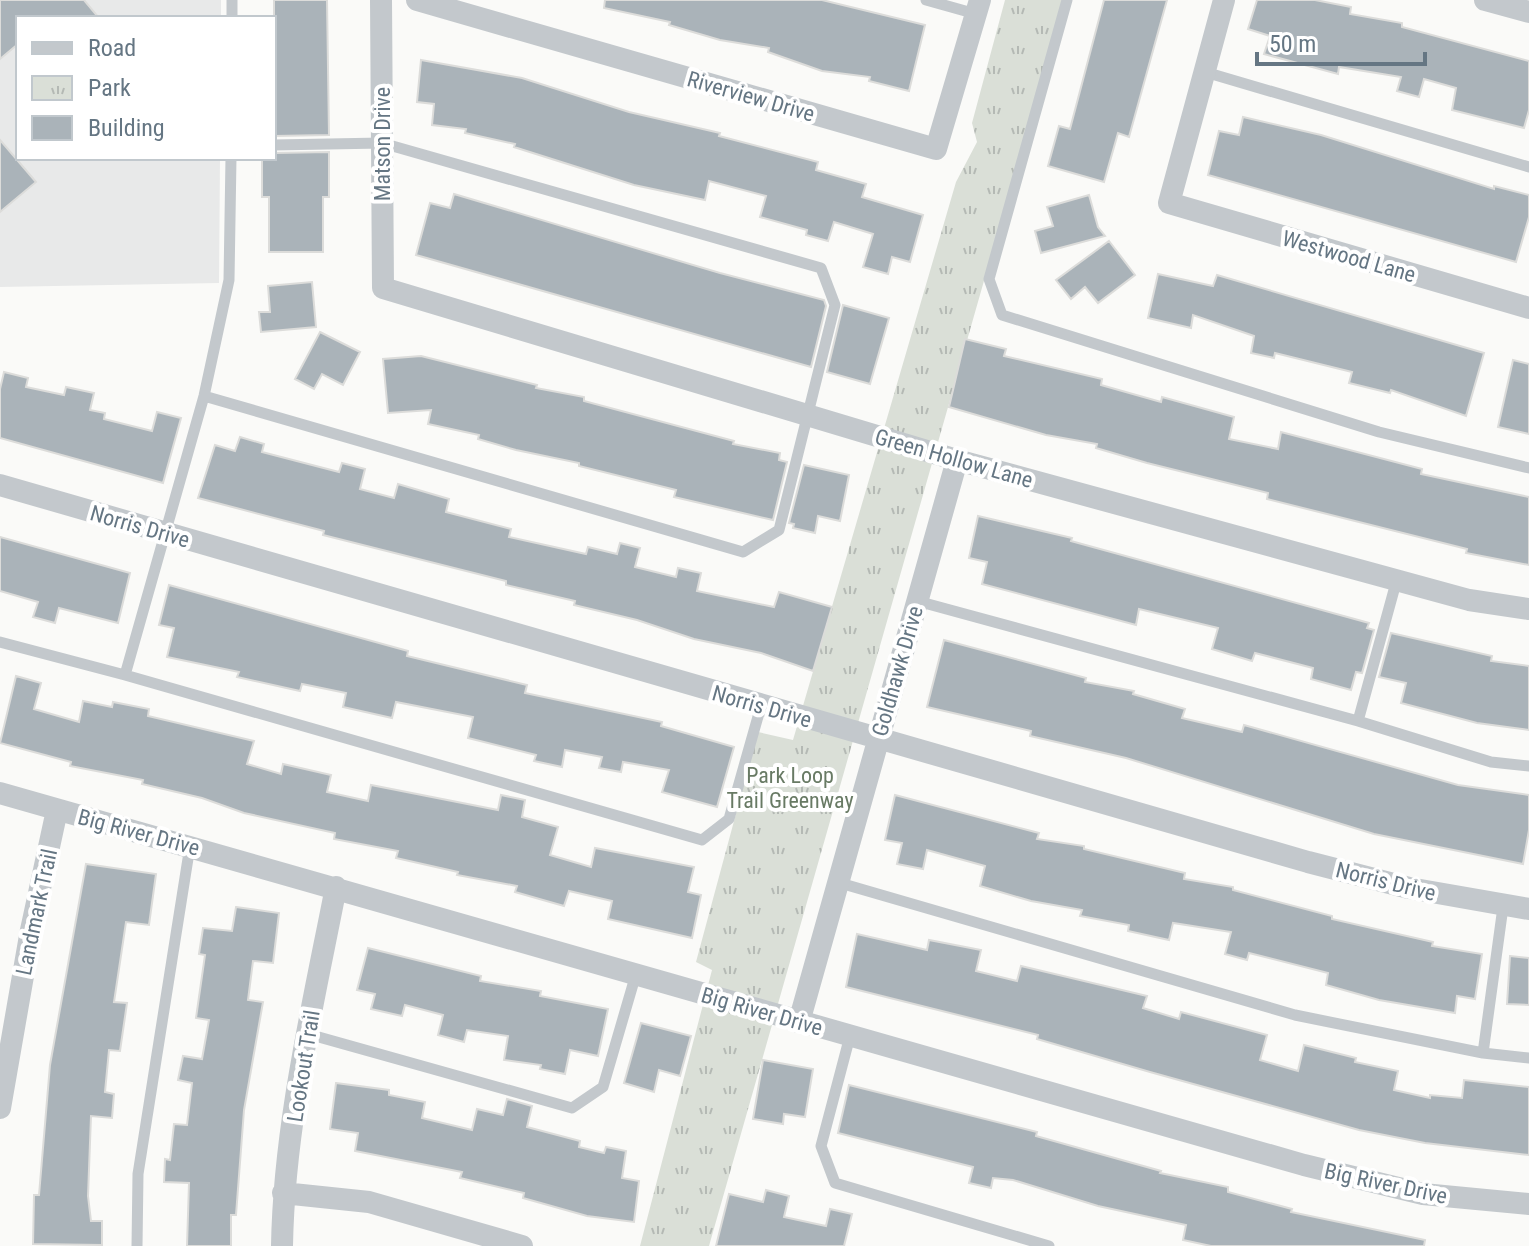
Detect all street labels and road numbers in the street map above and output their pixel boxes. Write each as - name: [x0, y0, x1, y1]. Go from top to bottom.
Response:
- street label: Riverview Drive: [684, 66, 817, 127]
- street label: Matson Drive: [370, 87, 395, 201]
- street label: Westwood Lane: [1279, 225, 1418, 287]
- street label: Green Hollow Lane: [872, 424, 1036, 493]
- street label: Norris Drive: [87, 500, 192, 553]
- street label: Goldhawk Drive: [867, 603, 928, 739]
- street label: Norris Drive: [709, 680, 814, 733]
- street label: Big River Drive: [75, 804, 202, 861]
- street label: Landmark Trail: [11, 847, 62, 978]
- street label: Norris Drive: [1333, 857, 1438, 906]
- street label: Big River Drive: [698, 982, 825, 1041]
- street label: Lookout Trail: [282, 1008, 325, 1124]
- street label: Big River Drive: [1322, 1158, 1450, 1209]

